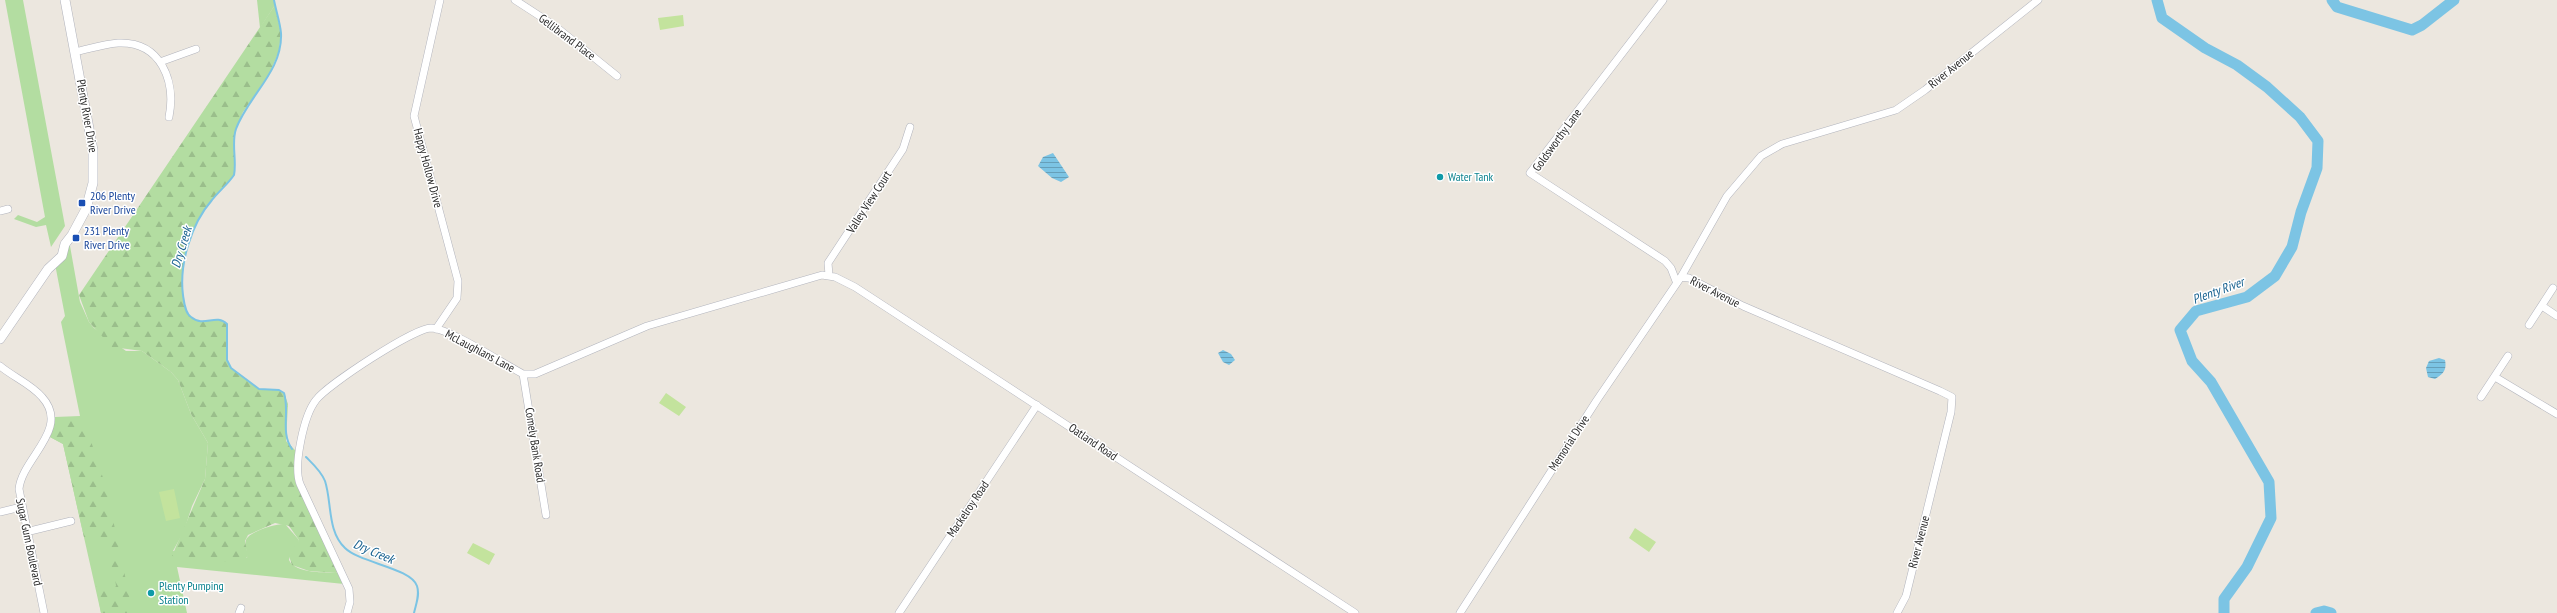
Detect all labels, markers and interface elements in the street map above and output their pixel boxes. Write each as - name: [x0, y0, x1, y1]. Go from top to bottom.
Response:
- street label: Gellibrand Place: [536, 10, 599, 63]
- street label: River Avenue: [1925, 46, 1976, 91]
- street label: Plenty River Drive: [74, 78, 101, 154]
- street label: Goldsworthy Lane: [1529, 105, 1584, 174]
- street label: Happy Hollow Drive: [411, 126, 446, 209]
- street label: Valley View Court: [842, 167, 895, 237]
- place label: Water Tank: [1448, 169, 1494, 184]
- marker: Water Tank: [1435, 172, 1445, 182]
- place label: 206 Plenty River Drive: [90, 188, 136, 217]
- marker: 206 Plenty River Drive: [77, 198, 87, 208]
- water label: Dry Creek: [167, 222, 196, 270]
- place label: 231 Plenty River Drive: [84, 223, 130, 252]
- marker: 231 Plenty River Drive: [71, 233, 81, 243]
- water label: Plenty River: [2190, 272, 2249, 308]
- street label: River Avenue: [1688, 273, 1743, 310]
- street label: McLaughlans Lane: [443, 326, 518, 375]
- street label: Comely Bank Road: [522, 406, 549, 483]
- street label: Memorial Drive: [1545, 412, 1592, 473]
- street label: Oatland Road: [1066, 420, 1121, 463]
- street label: Mackelroy Road: [943, 478, 992, 540]
- street label: Sugar Gum Boulevard: [13, 497, 46, 587]
- street label: River Avenue: [1905, 514, 1932, 570]
- water label: Dry Creek: [351, 535, 399, 568]
- place label: Plenty Pumping Station: [159, 578, 224, 607]
- marker: Plenty Pumping Station: [146, 588, 156, 598]

